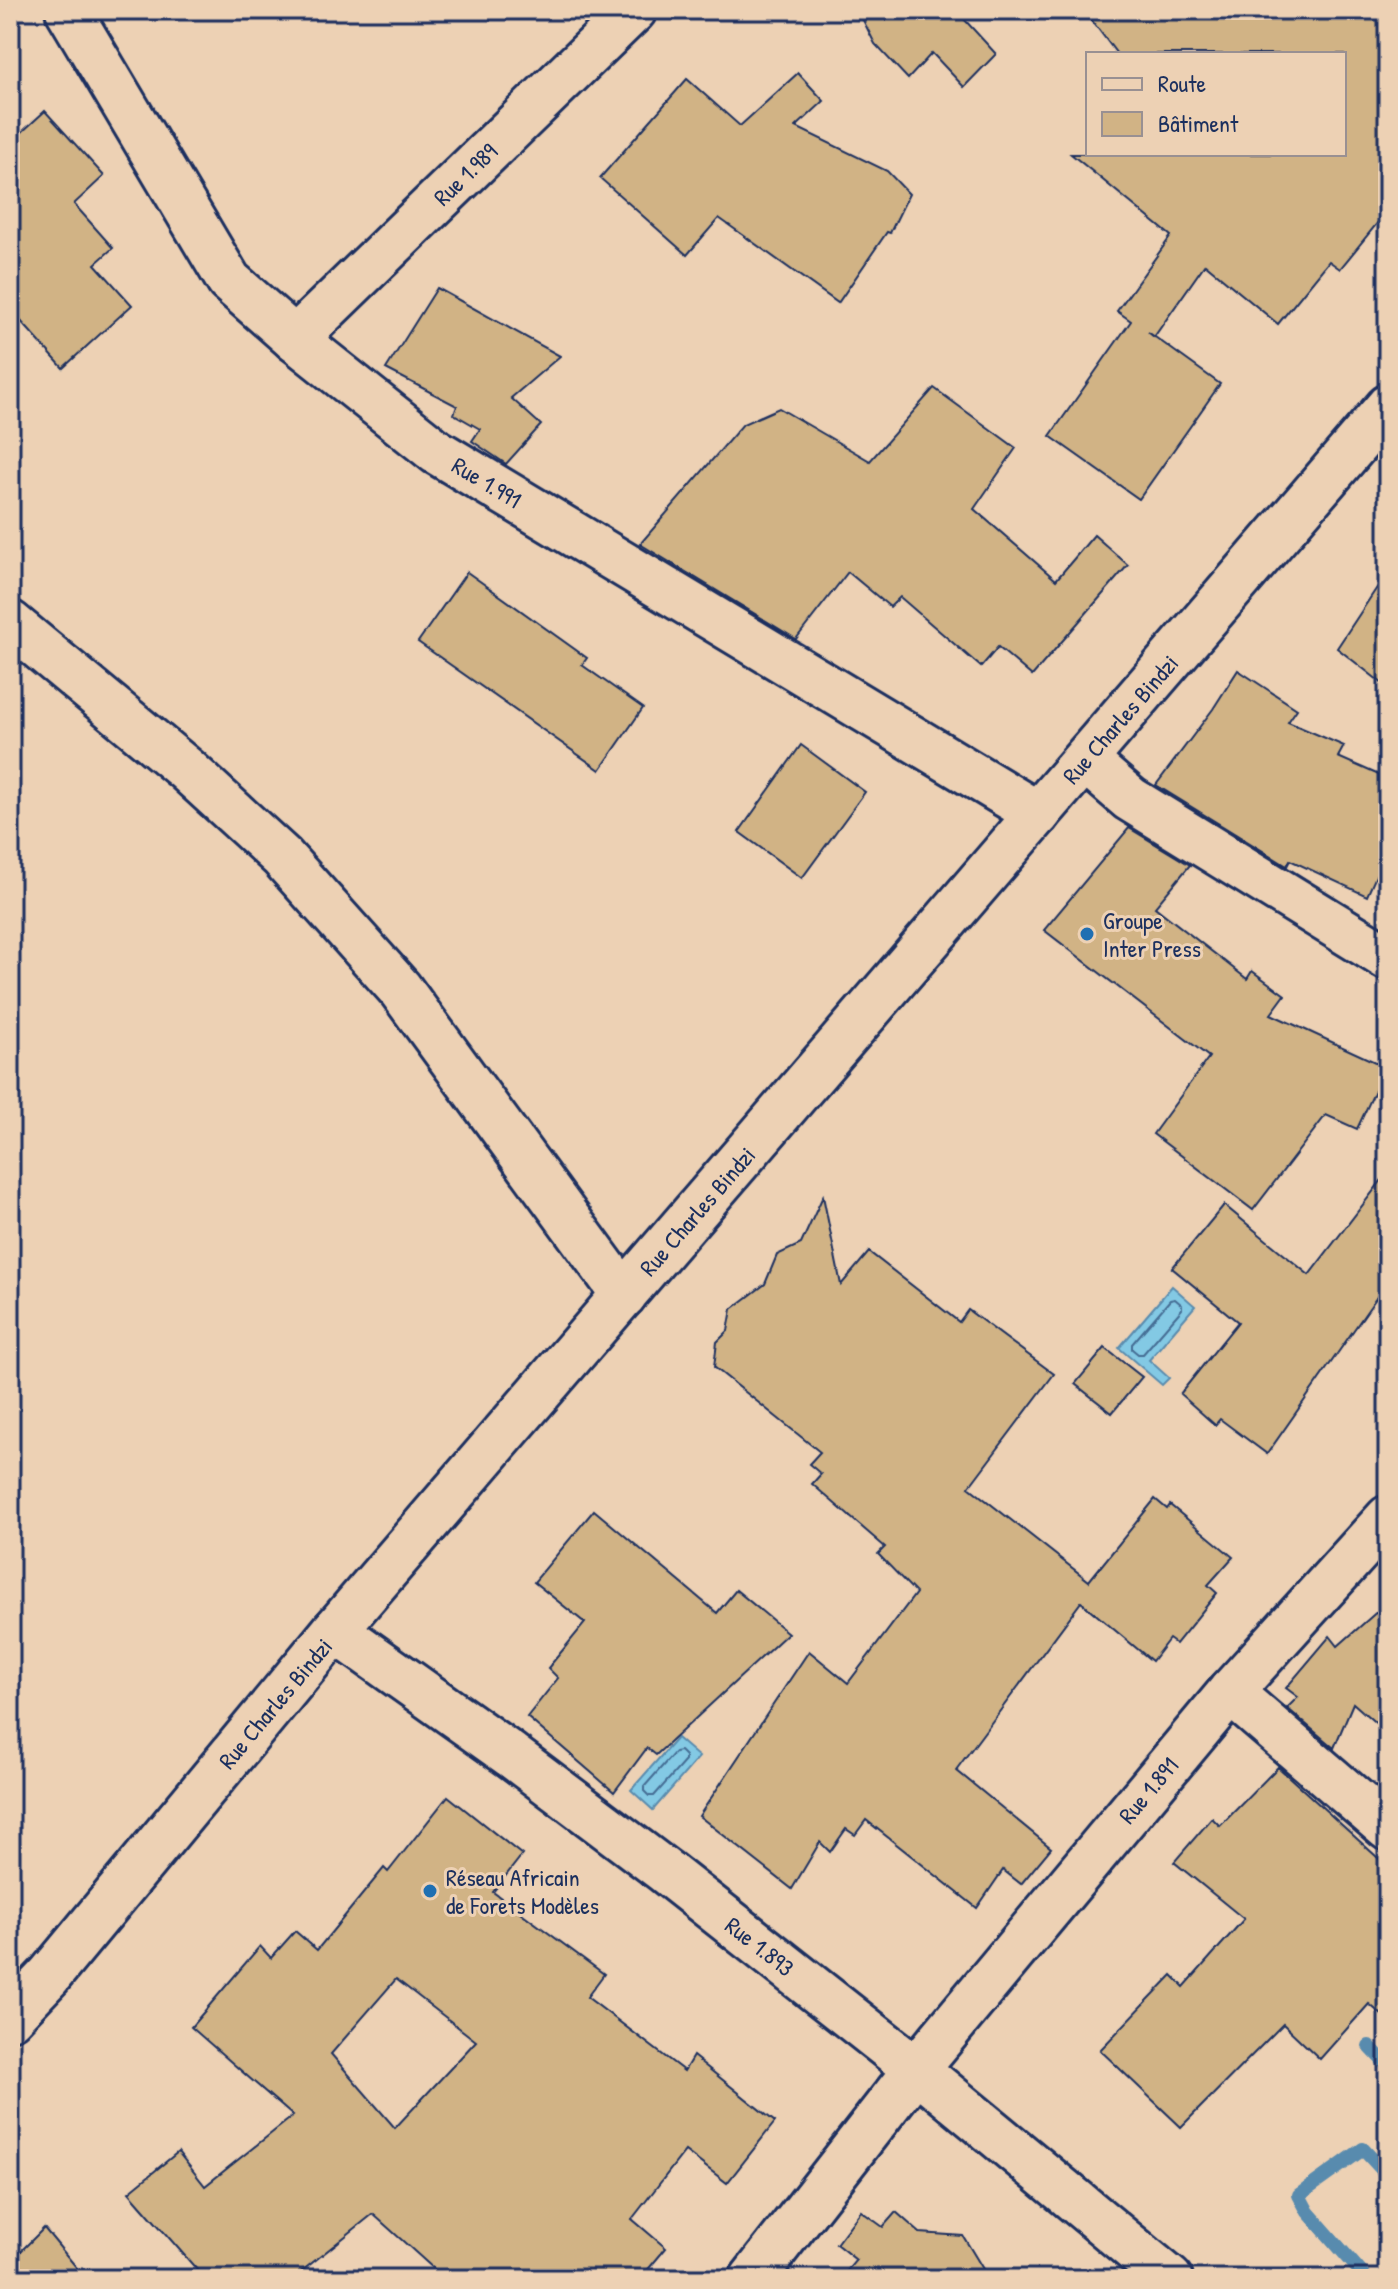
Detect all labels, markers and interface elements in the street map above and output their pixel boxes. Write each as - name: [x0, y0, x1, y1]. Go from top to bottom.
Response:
- legend: [1086, 52, 1346, 156]
- text: Route: [1158, 67, 1206, 99]
- text: Bâtiment: [1158, 107, 1239, 139]
- street label: Rue 1.989: [426, 135, 504, 212]
- street label: Rue 1.991: [446, 449, 528, 515]
- street label: Rue Charles Bindzi: [1055, 648, 1185, 790]
- place label: Groupe Inter Press: [1103, 904, 1201, 964]
- marker: Groupe Inter Press: [1078, 925, 1096, 943]
- street label: Rue Charles Bindzi: [632, 1140, 762, 1282]
- street label: Rue Charles Bindzi: [211, 1631, 339, 1775]
- street label: Rue 1.891: [1111, 1750, 1185, 1830]
- place label: Réseau Africain de Forets Modèles: [446, 1861, 599, 1921]
- marker: Réseau Africain de Forets Modèles: [421, 1882, 439, 1900]
- street label: Rue 1.893: [719, 1909, 801, 1983]

